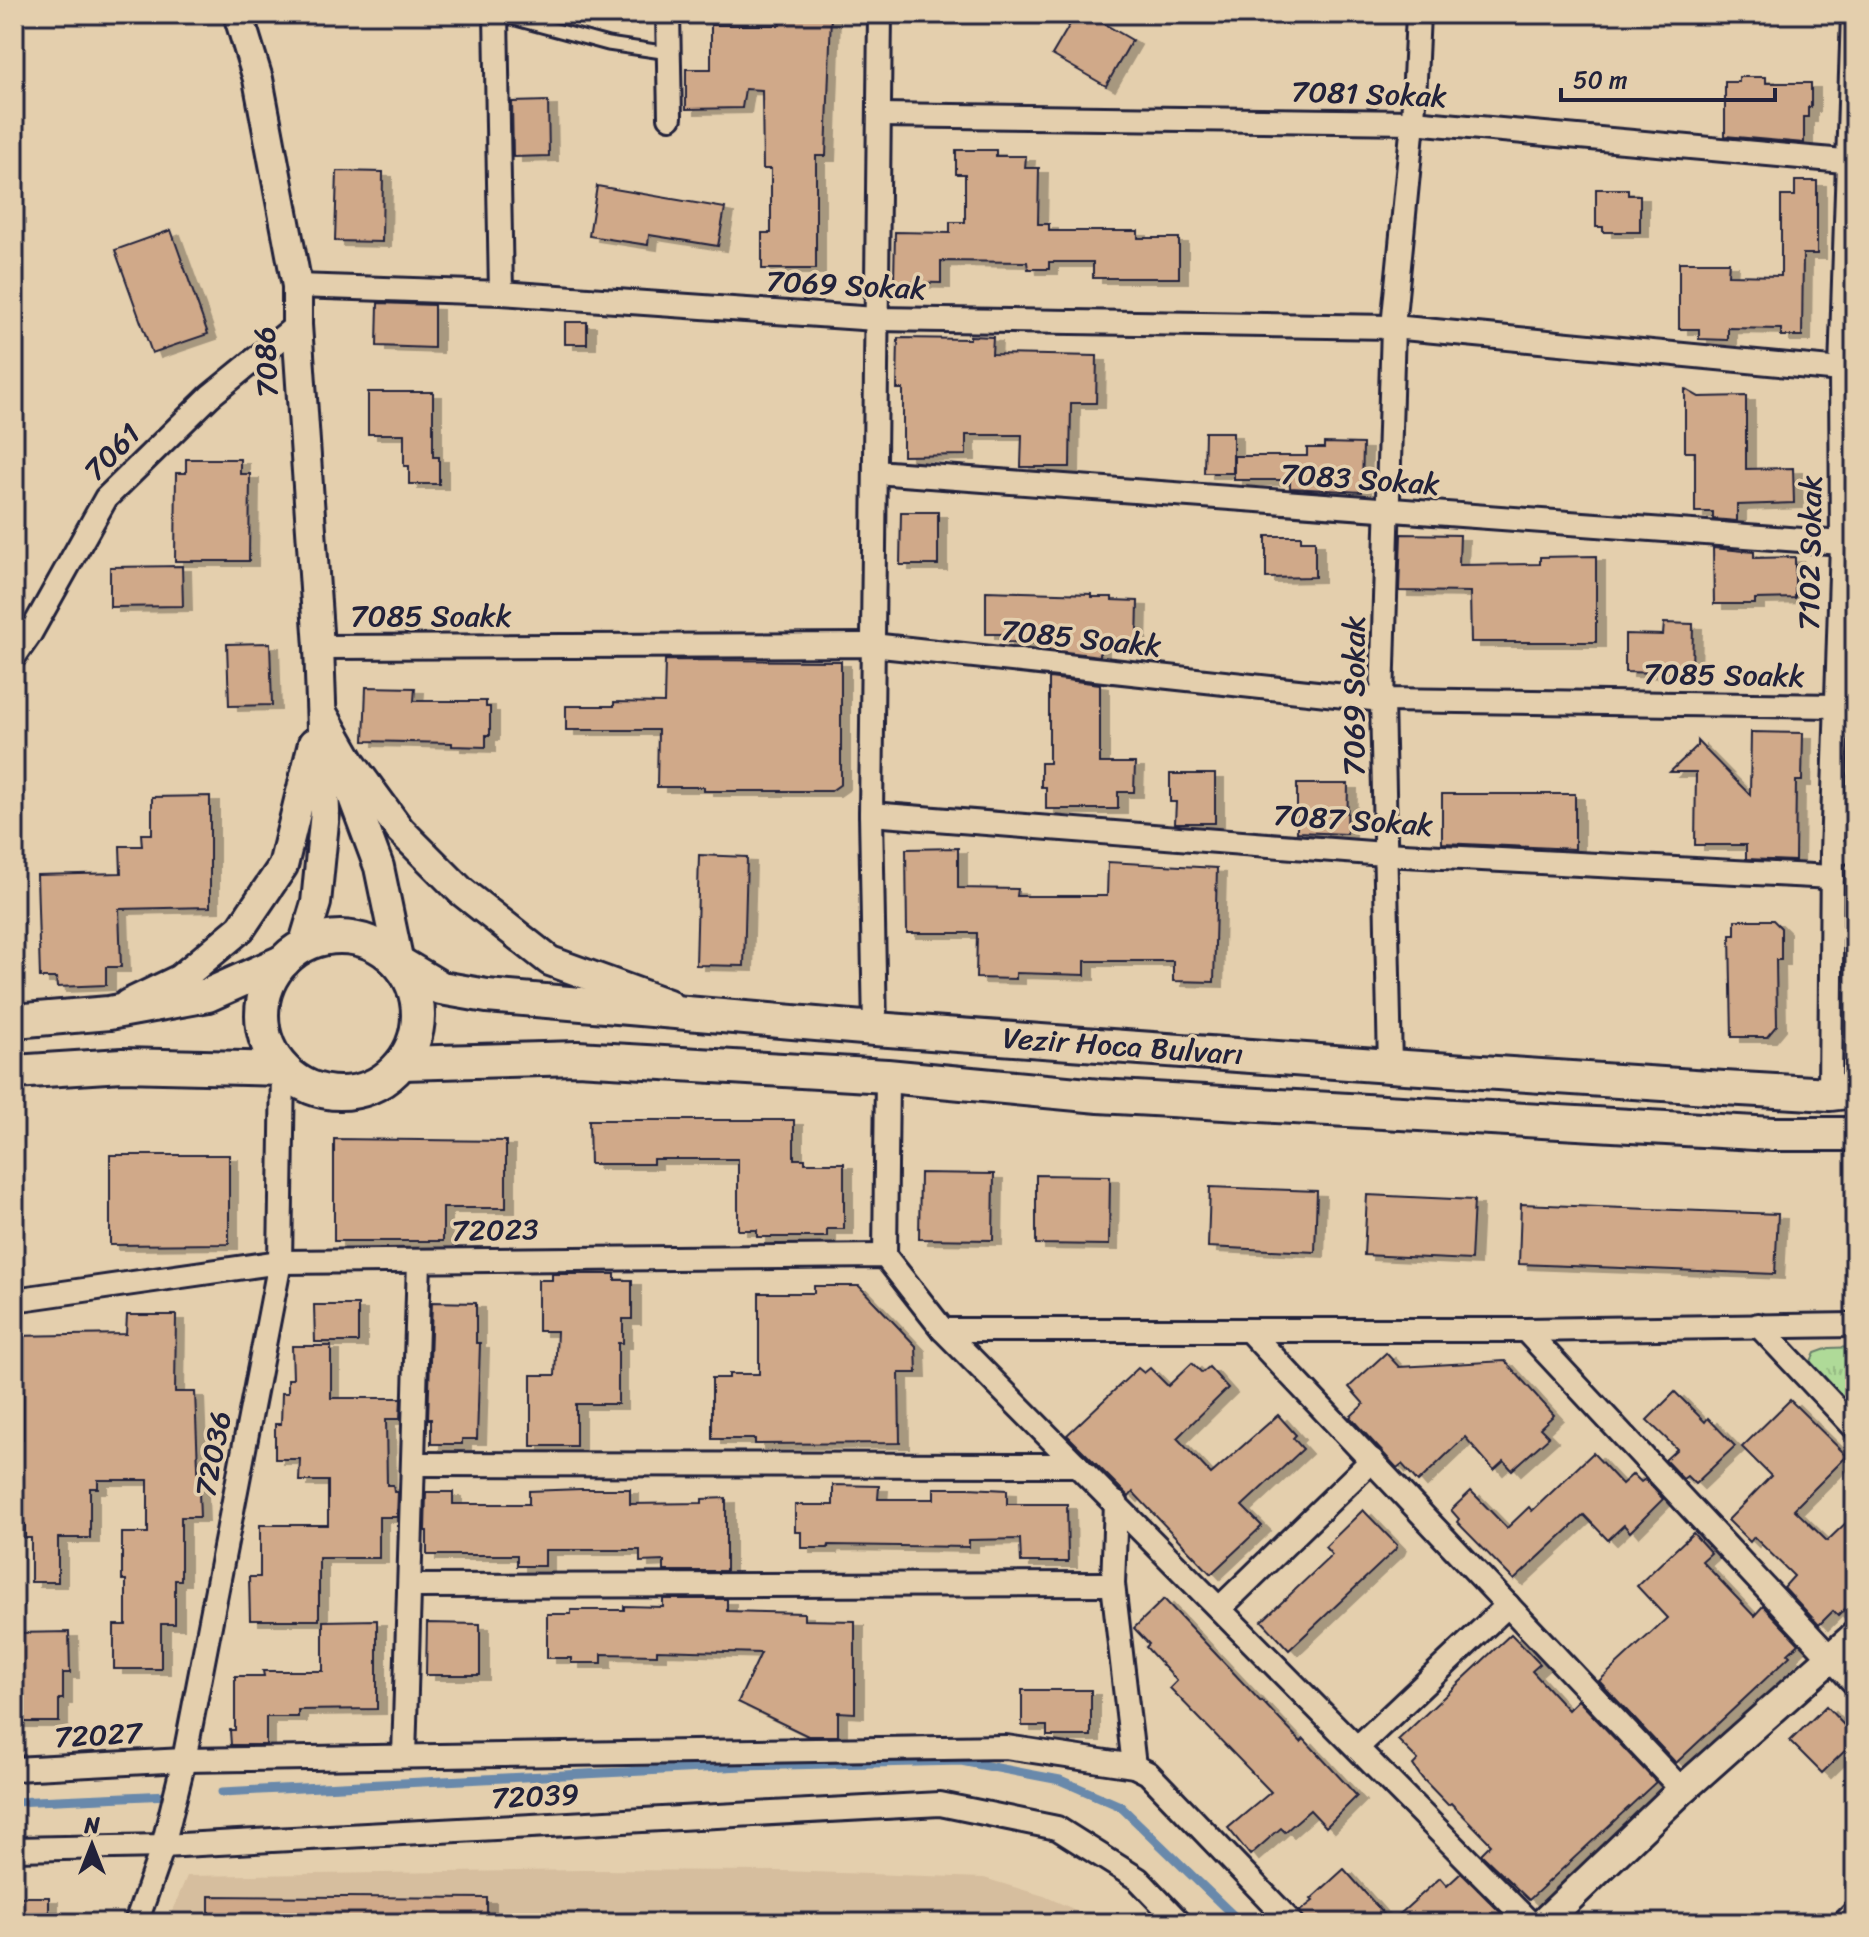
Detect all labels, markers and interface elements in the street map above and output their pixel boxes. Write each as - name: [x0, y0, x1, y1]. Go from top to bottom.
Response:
- scale bar: [1561, 52, 1775, 102]
- text: 50 m: [1573, 59, 1628, 101]
- street label: 7081 Sokak: [1290, 64, 1448, 124]
- street label: 7069 Sokak: [765, 254, 928, 316]
- street label: 7086: [237, 325, 295, 399]
- street label: 7061: [70, 410, 154, 494]
- street label: 7083 Sokak: [1279, 447, 1441, 512]
- street label: 7102 Sokak: [1782, 475, 1838, 631]
- street label: 7085 Soakk: [350, 589, 512, 643]
- street label: 7085 Soakk: [998, 603, 1164, 673]
- street label: 7069 Sokak: [1327, 616, 1381, 776]
- street label: 7085 Soakk: [1643, 647, 1805, 703]
- street label: 7087 Sokak: [1271, 787, 1435, 853]
- street label: Vezir Hoca Bulvarı: [1001, 1011, 1245, 1081]
- street label: 72023: [451, 1202, 539, 1258]
- street label: 72036: [178, 1406, 248, 1502]
- street label: 72027: [53, 1706, 145, 1764]
- street label: 72039: [489, 1767, 581, 1825]
- north arrow: [52, 1805, 132, 1885]
- text: N: [83, 1806, 100, 1845]

